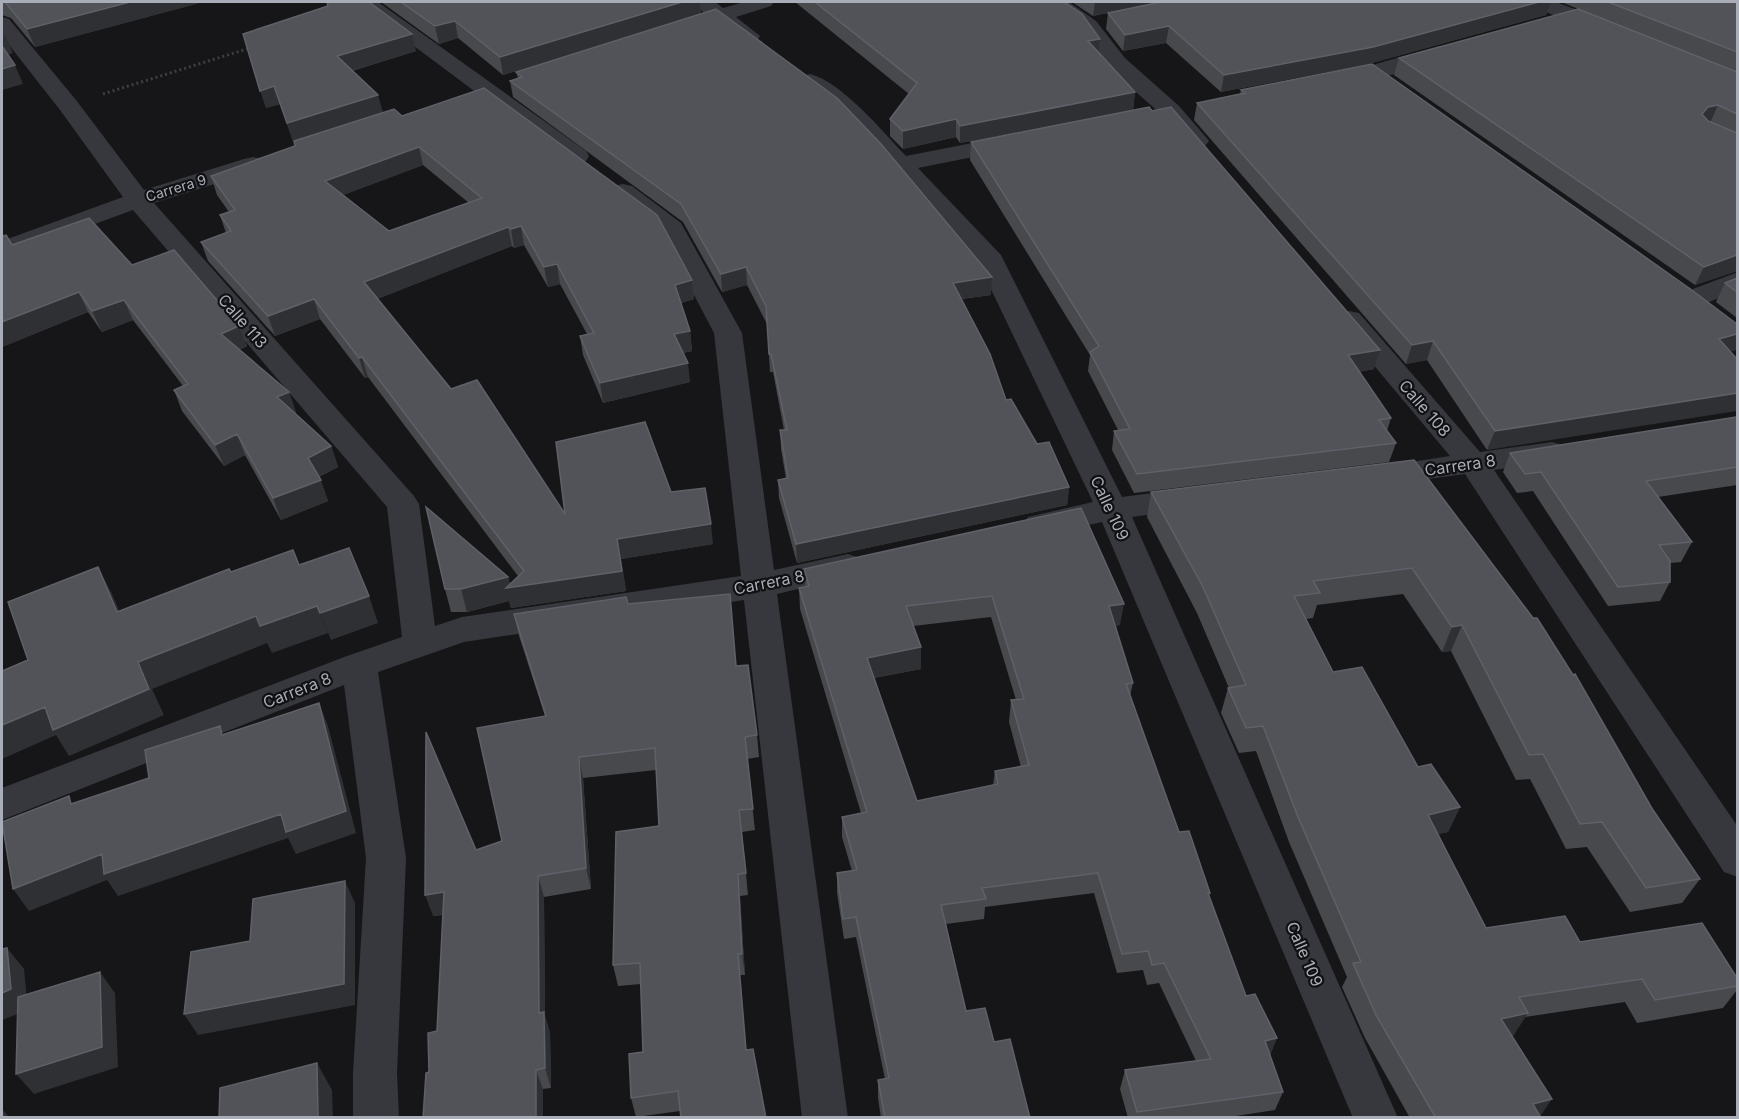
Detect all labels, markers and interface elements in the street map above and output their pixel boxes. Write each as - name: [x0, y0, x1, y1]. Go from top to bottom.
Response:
- street label: Carrera 9: [143, 170, 208, 205]
- street label: Calle 113: [214, 290, 272, 352]
- street label: Calle 108: [1395, 375, 1455, 441]
- street label: Carrera 8: [1423, 450, 1497, 480]
- street label: Calle 109: [1086, 473, 1134, 543]
- street label: Carrera 8: [732, 565, 806, 599]
- street label: Carrera 8: [260, 668, 334, 712]
- street label: Calle 109: [1282, 918, 1328, 990]

